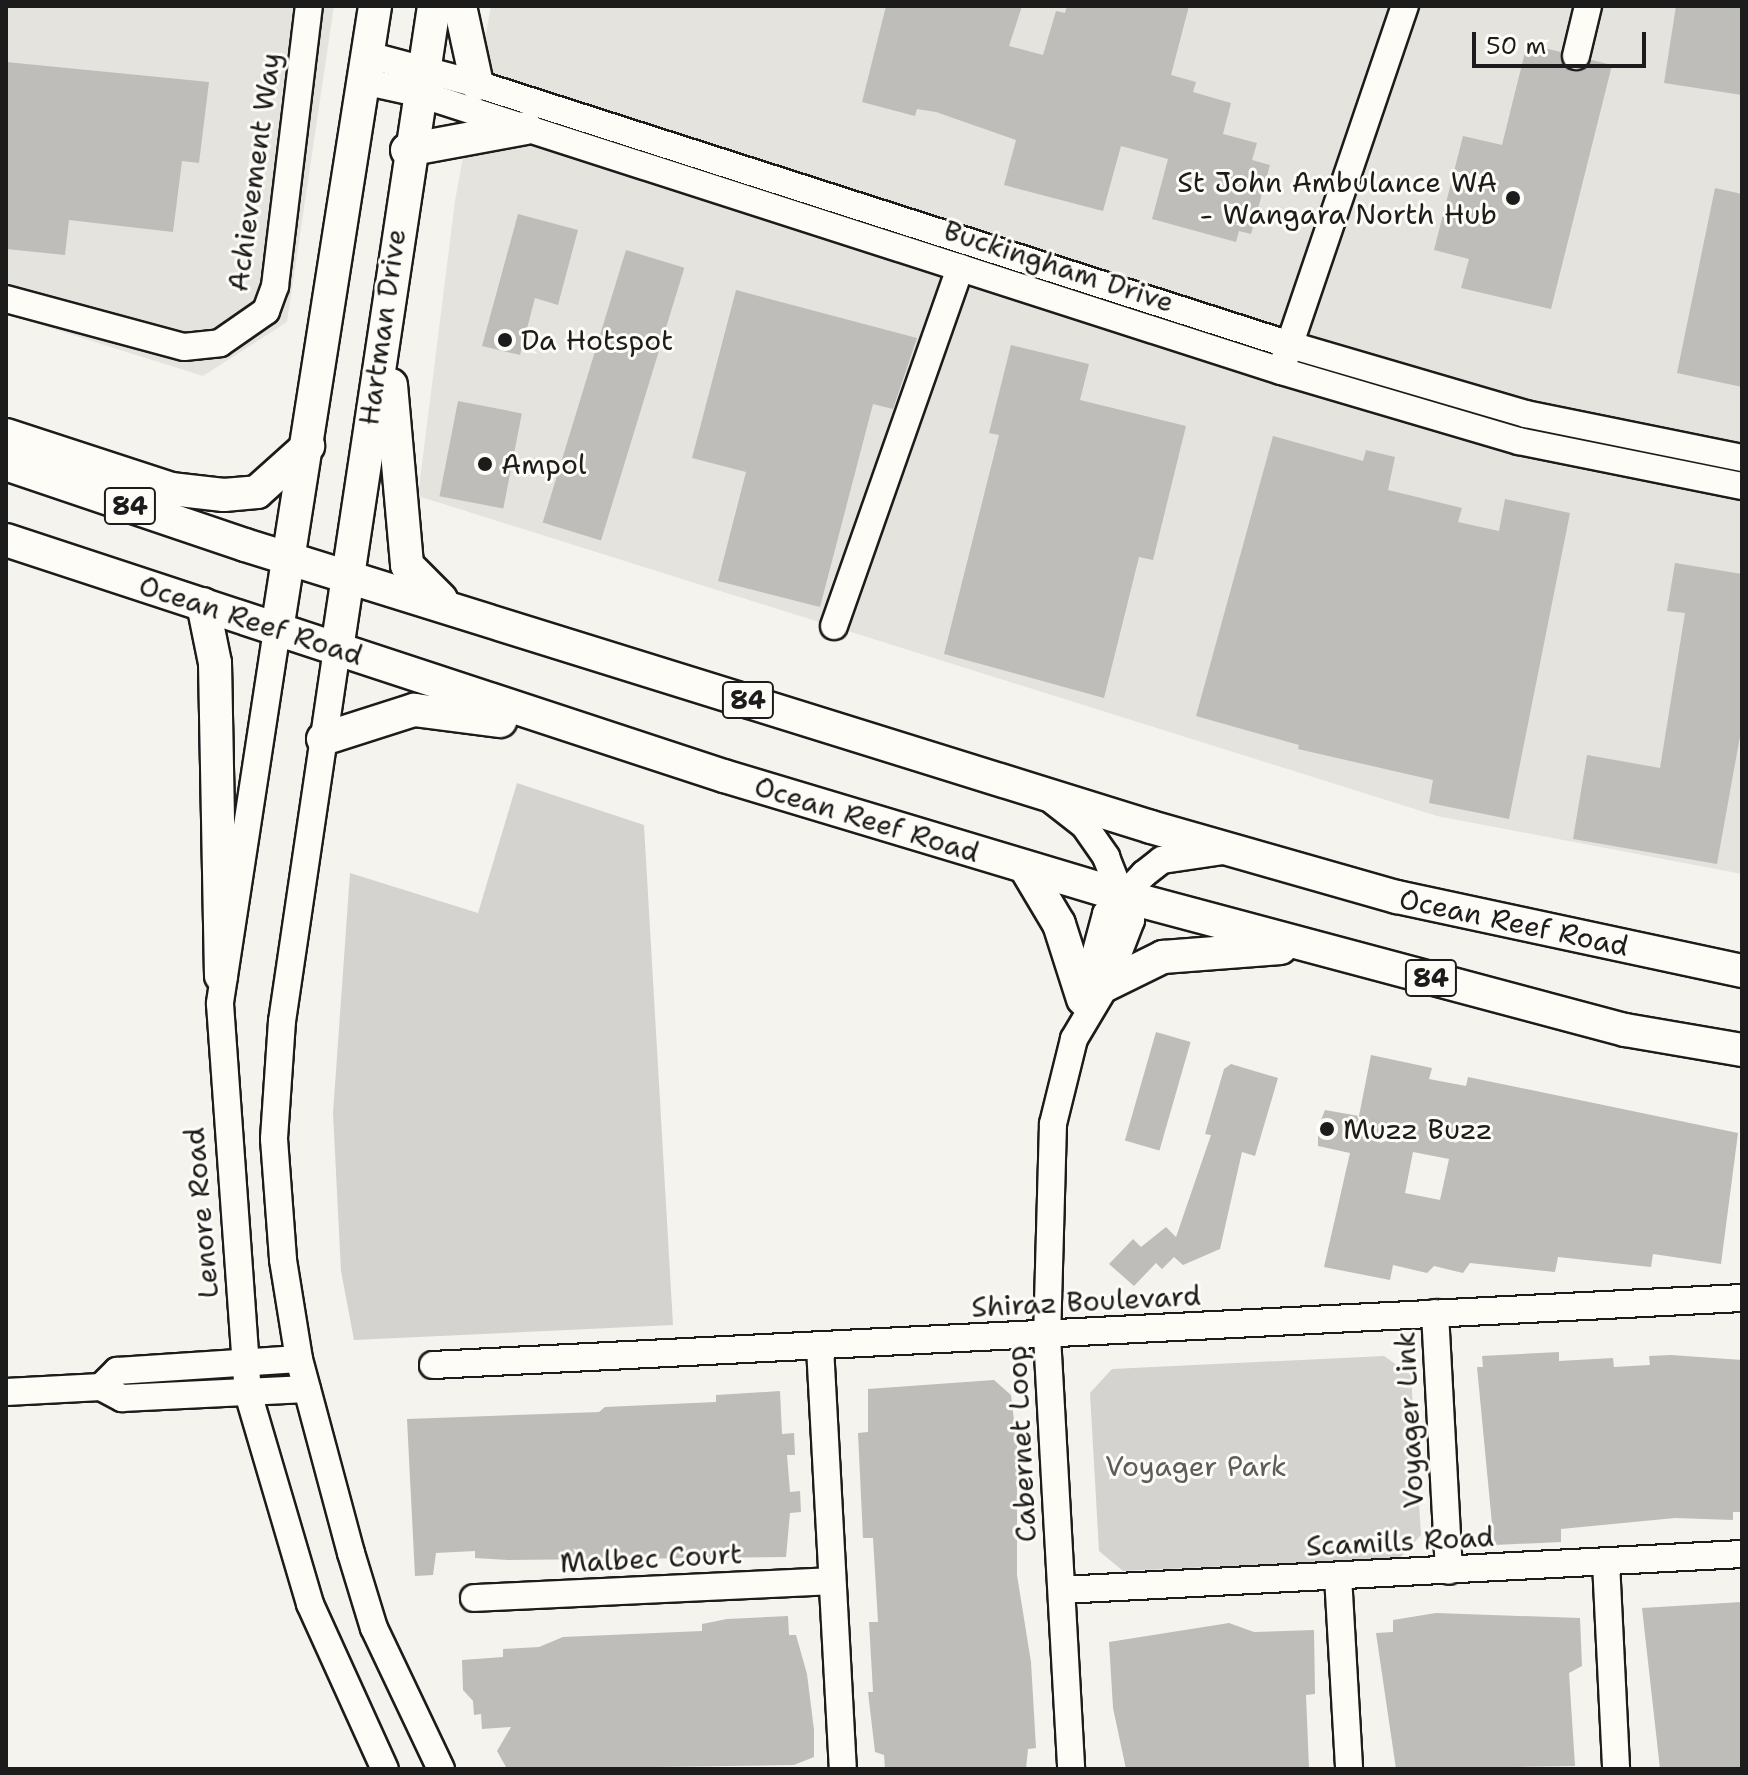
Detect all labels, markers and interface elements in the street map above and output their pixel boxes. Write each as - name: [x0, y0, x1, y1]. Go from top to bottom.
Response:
- scale bar: [1476, 16, 1650, 66]
- text: 50 m: [1486, 30, 1546, 62]
- street label: Achievement Way: [221, 50, 287, 294]
- place label: St John Ambulance WA - Wangara North Hub: [1177, 165, 1497, 231]
- marker: St John Ambulance WA - Wangara North Hub: [1504, 189, 1522, 207]
- street label: Buckingham Drive: [940, 213, 1178, 319]
- street label: Hartman Drive: [352, 227, 412, 427]
- place label: Da Hotspot: [521, 323, 673, 357]
- marker: Da Hotspot: [496, 331, 514, 349]
- place label: Ampol: [501, 447, 586, 481]
- marker: Ampol: [476, 455, 494, 473]
- road number: 84: [102, 484, 158, 528]
- street label: Ocean Reef Road: [135, 568, 367, 672]
- road number: 84: [720, 678, 776, 722]
- street label: Ocean Reef Road: [751, 769, 983, 869]
- street label: Ocean Reef Road: [1396, 881, 1632, 963]
- road number: 84: [1403, 956, 1459, 1000]
- place label: Muzz Buzz: [1343, 1112, 1492, 1146]
- marker: Muzz Buzz: [1318, 1120, 1336, 1138]
- street label: Lenore Road: [177, 1126, 225, 1300]
- street label: Shiraz Boulevard: [970, 1278, 1202, 1324]
- street label: Voyager Link: [1388, 1331, 1430, 1509]
- street label: Cabernet Loop: [999, 1345, 1043, 1543]
- park label: Voyager Park: [1105, 1449, 1287, 1483]
- street label: Scamills Road: [1305, 1519, 1495, 1563]
- street label: Malbec Court: [559, 1536, 743, 1580]

